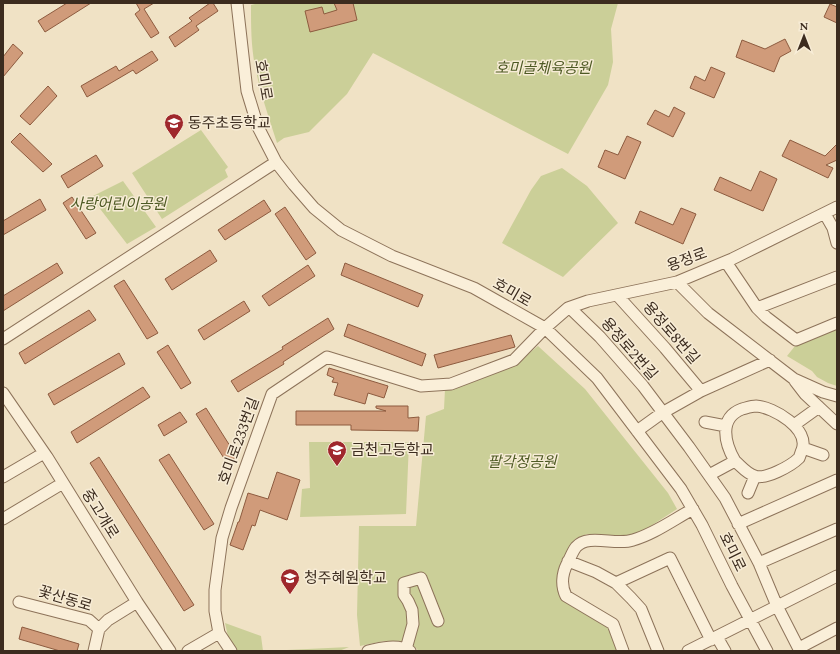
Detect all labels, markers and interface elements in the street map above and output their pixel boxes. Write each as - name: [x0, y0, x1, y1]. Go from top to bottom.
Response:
- north arrow: [784, 16, 824, 56]
- text: N: [800, 18, 809, 35]
- park label: 호미골체육공원: [495, 57, 592, 80]
- street label: 호미로: [248, 58, 278, 102]
- school or university icon: 동주초등학교: [163, 112, 185, 140]
- place label: 동주초등학교: [188, 112, 271, 135]
- park label: 사랑어린이공원: [70, 193, 167, 216]
- street label: 용정로: [664, 242, 710, 278]
- street label: 호미로: [488, 273, 536, 313]
- street label: 용정로8번길: [637, 297, 705, 369]
- street label: 용정로2번길: [595, 313, 663, 385]
- street label: 호미로233번길: [213, 394, 265, 488]
- school or university icon: 금천고등학교: [326, 439, 348, 467]
- place label: 금천고등학교: [351, 439, 434, 462]
- park label: 팔각정공원: [487, 451, 558, 474]
- street label: 중고개로: [76, 484, 124, 544]
- street label: 호미로: [713, 528, 751, 576]
- school or university icon: 청주혜원학교: [279, 567, 301, 595]
- place label: 청주혜원학교: [304, 567, 387, 590]
- street label: 꽃산동로: [35, 580, 95, 618]

